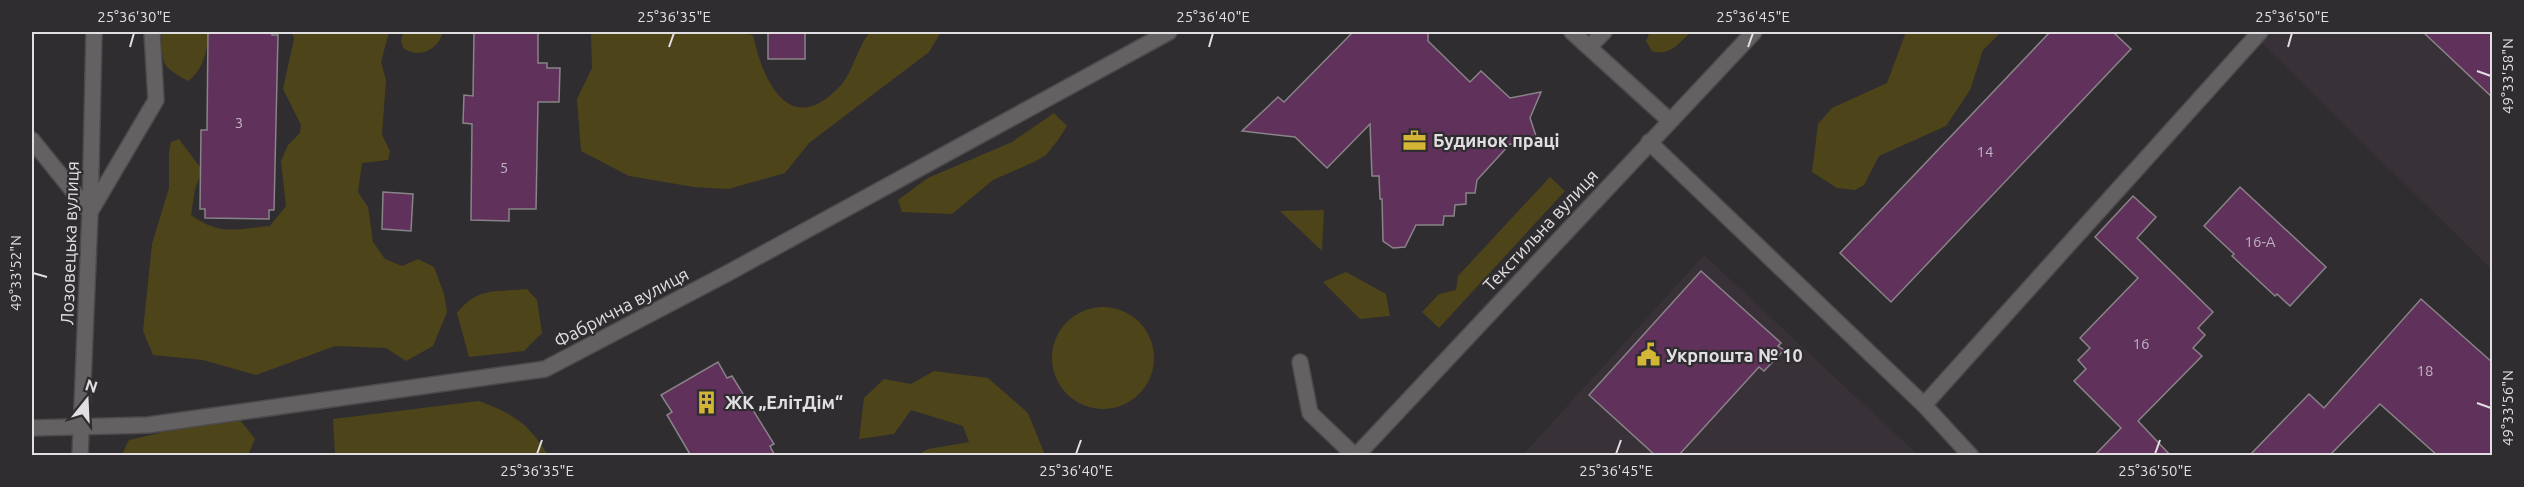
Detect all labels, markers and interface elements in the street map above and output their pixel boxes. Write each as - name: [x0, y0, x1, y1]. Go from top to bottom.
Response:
- text: 25°36'30"E: [97, 8, 171, 25]
- text: 25°36'35"E: [637, 8, 711, 25]
- text: 25°36'40"E: [1176, 8, 1250, 25]
- text: 25°36'45"E: [1716, 8, 1790, 25]
- text: 25°36'50"E: [2255, 8, 2329, 25]
- text: 49°33'58"N: [2499, 38, 2516, 114]
- house number: 3: [235, 114, 243, 131]
- office icon: Будинок праці: [1402, 127, 1428, 153]
- place label: Будинок праці: [1433, 130, 1560, 150]
- house number: 14: [1977, 143, 1993, 160]
- house number: 5: [500, 159, 508, 176]
- street label: Лозовецька вулиця: [56, 161, 82, 325]
- street label: Текстильна вулиця: [1479, 165, 1601, 295]
- house number: 16-А: [2244, 233, 2276, 250]
- text: 49°33'52"N: [7, 235, 24, 311]
- street label: Фабрична вулиця: [550, 263, 692, 351]
- house number: 16: [2133, 335, 2149, 352]
- public building icon: Укрпошта № 10: [1635, 342, 1661, 368]
- place label: Укрпошта № 10: [1666, 345, 1803, 365]
- house number: 18: [2417, 362, 2433, 379]
- north arrow: [57, 370, 117, 430]
- text: 49°33'56"N: [2499, 370, 2516, 446]
- text: N: [83, 375, 100, 396]
- building icon: ЖК „ЕлітДім“: [694, 389, 720, 415]
- place label: ЖК „ЕлітДім“: [725, 392, 843, 412]
- text: 25°36'35"E: [500, 462, 574, 479]
- text: 25°36'40"E: [1039, 462, 1113, 479]
- text: 25°36'45"E: [1579, 462, 1653, 479]
- text: 25°36'50"E: [2118, 462, 2192, 479]

